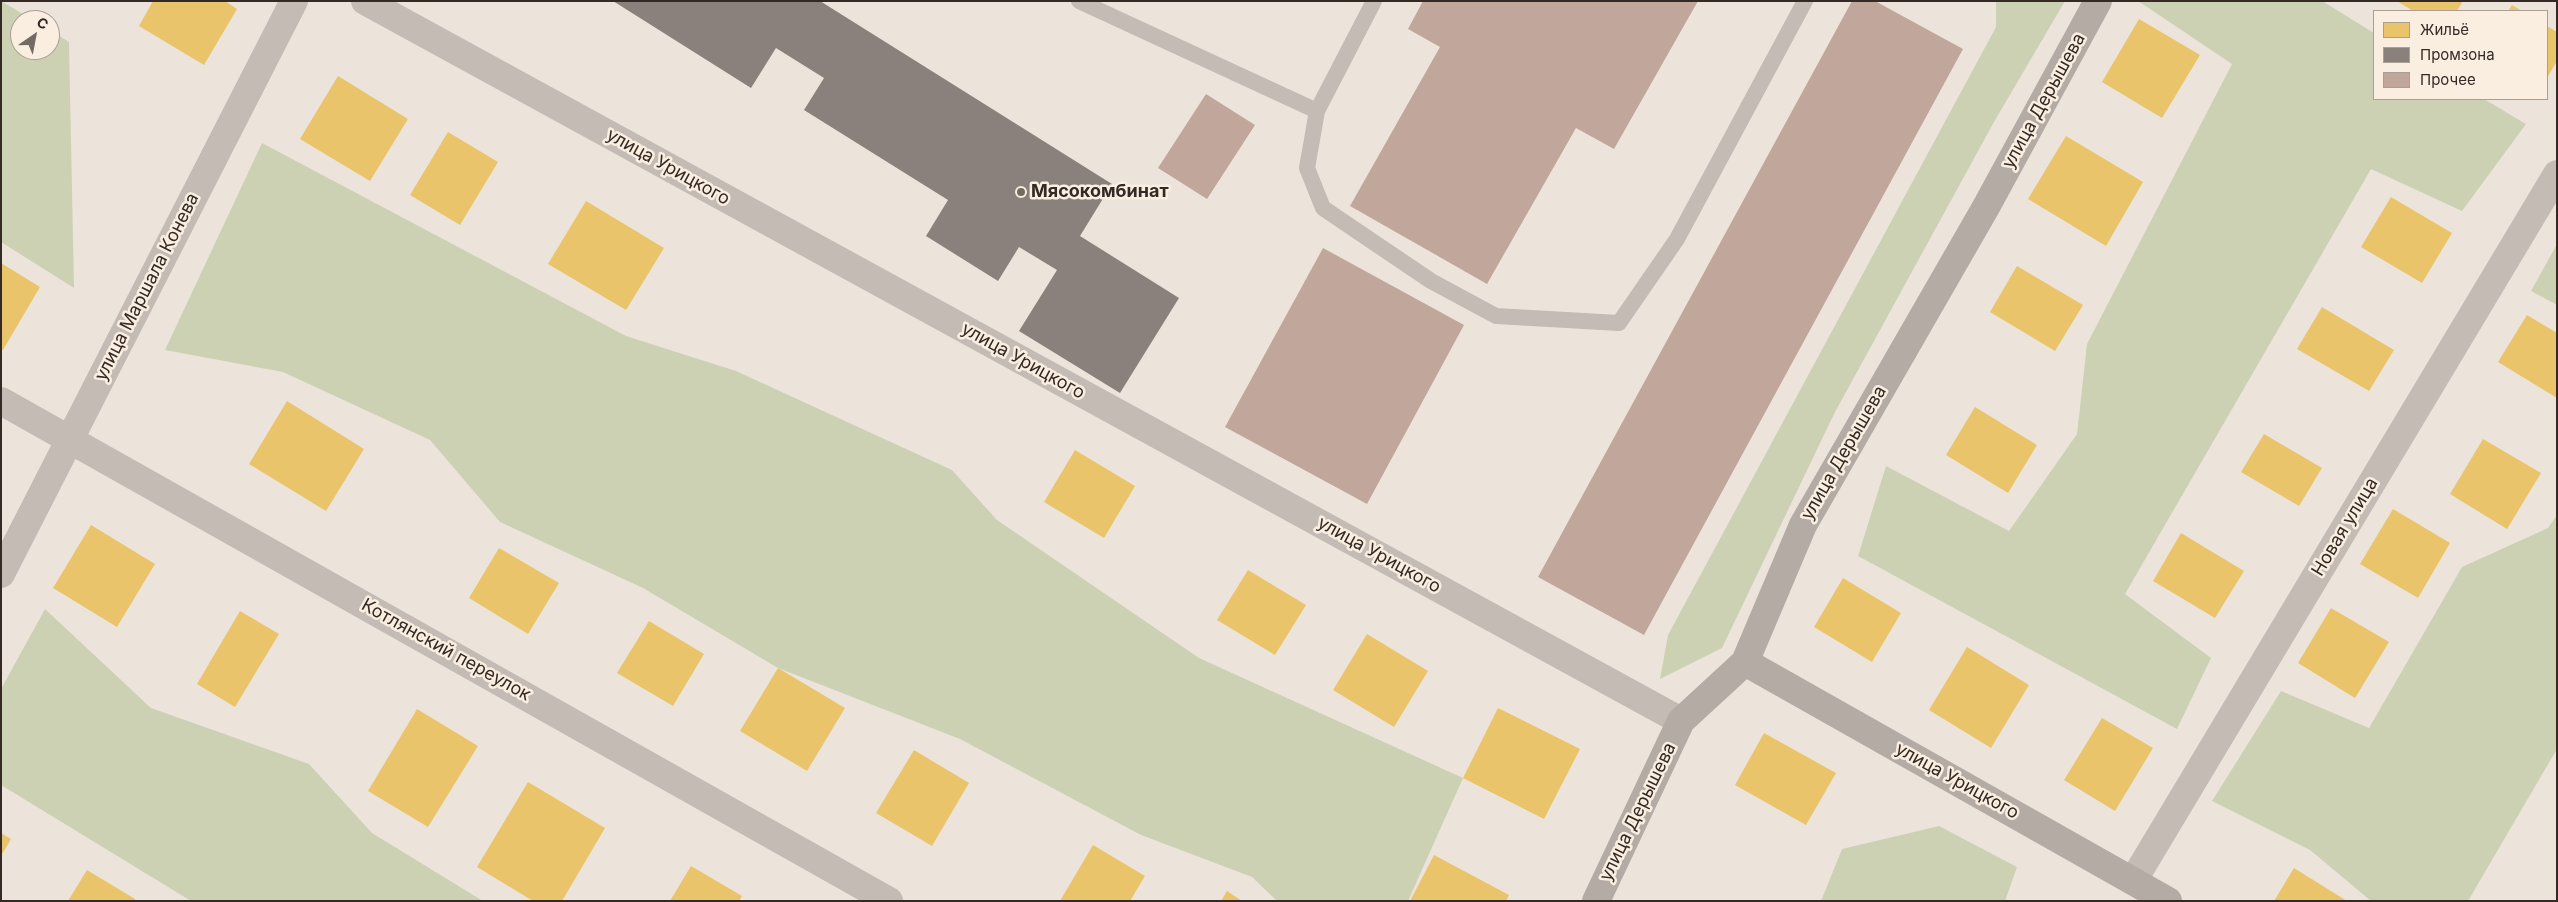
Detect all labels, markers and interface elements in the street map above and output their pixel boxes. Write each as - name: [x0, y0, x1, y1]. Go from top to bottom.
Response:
- north arrow: [10, 10, 60, 60]
- legend: [2373, 10, 2548, 100]
- text: С: [34, 13, 52, 33]
- text: Жильё: [2420, 20, 2469, 39]
- street label: улица Дерышева: [1998, 30, 2090, 172]
- text: Промзона: [2420, 45, 2495, 64]
- text: Прочее: [2420, 70, 2476, 89]
- street label: улица Урицкого: [603, 124, 733, 210]
- place label: Мясокомбинат: [1031, 181, 1169, 203]
- marker: Мясокомбинат: [1015, 186, 1027, 198]
- street label: улица Маршала Конева: [90, 190, 204, 384]
- street label: улица Урицкого: [958, 318, 1088, 404]
- street label: улица Дерышева: [1797, 382, 1891, 524]
- street label: Новая улица: [2307, 474, 2383, 580]
- street label: улица Урицкого: [1314, 512, 1444, 598]
- street label: Котлянский переулок: [358, 594, 534, 706]
- street label: улица Урицкого: [1892, 738, 2022, 824]
- street label: улица Дерышева: [1595, 739, 1681, 885]

